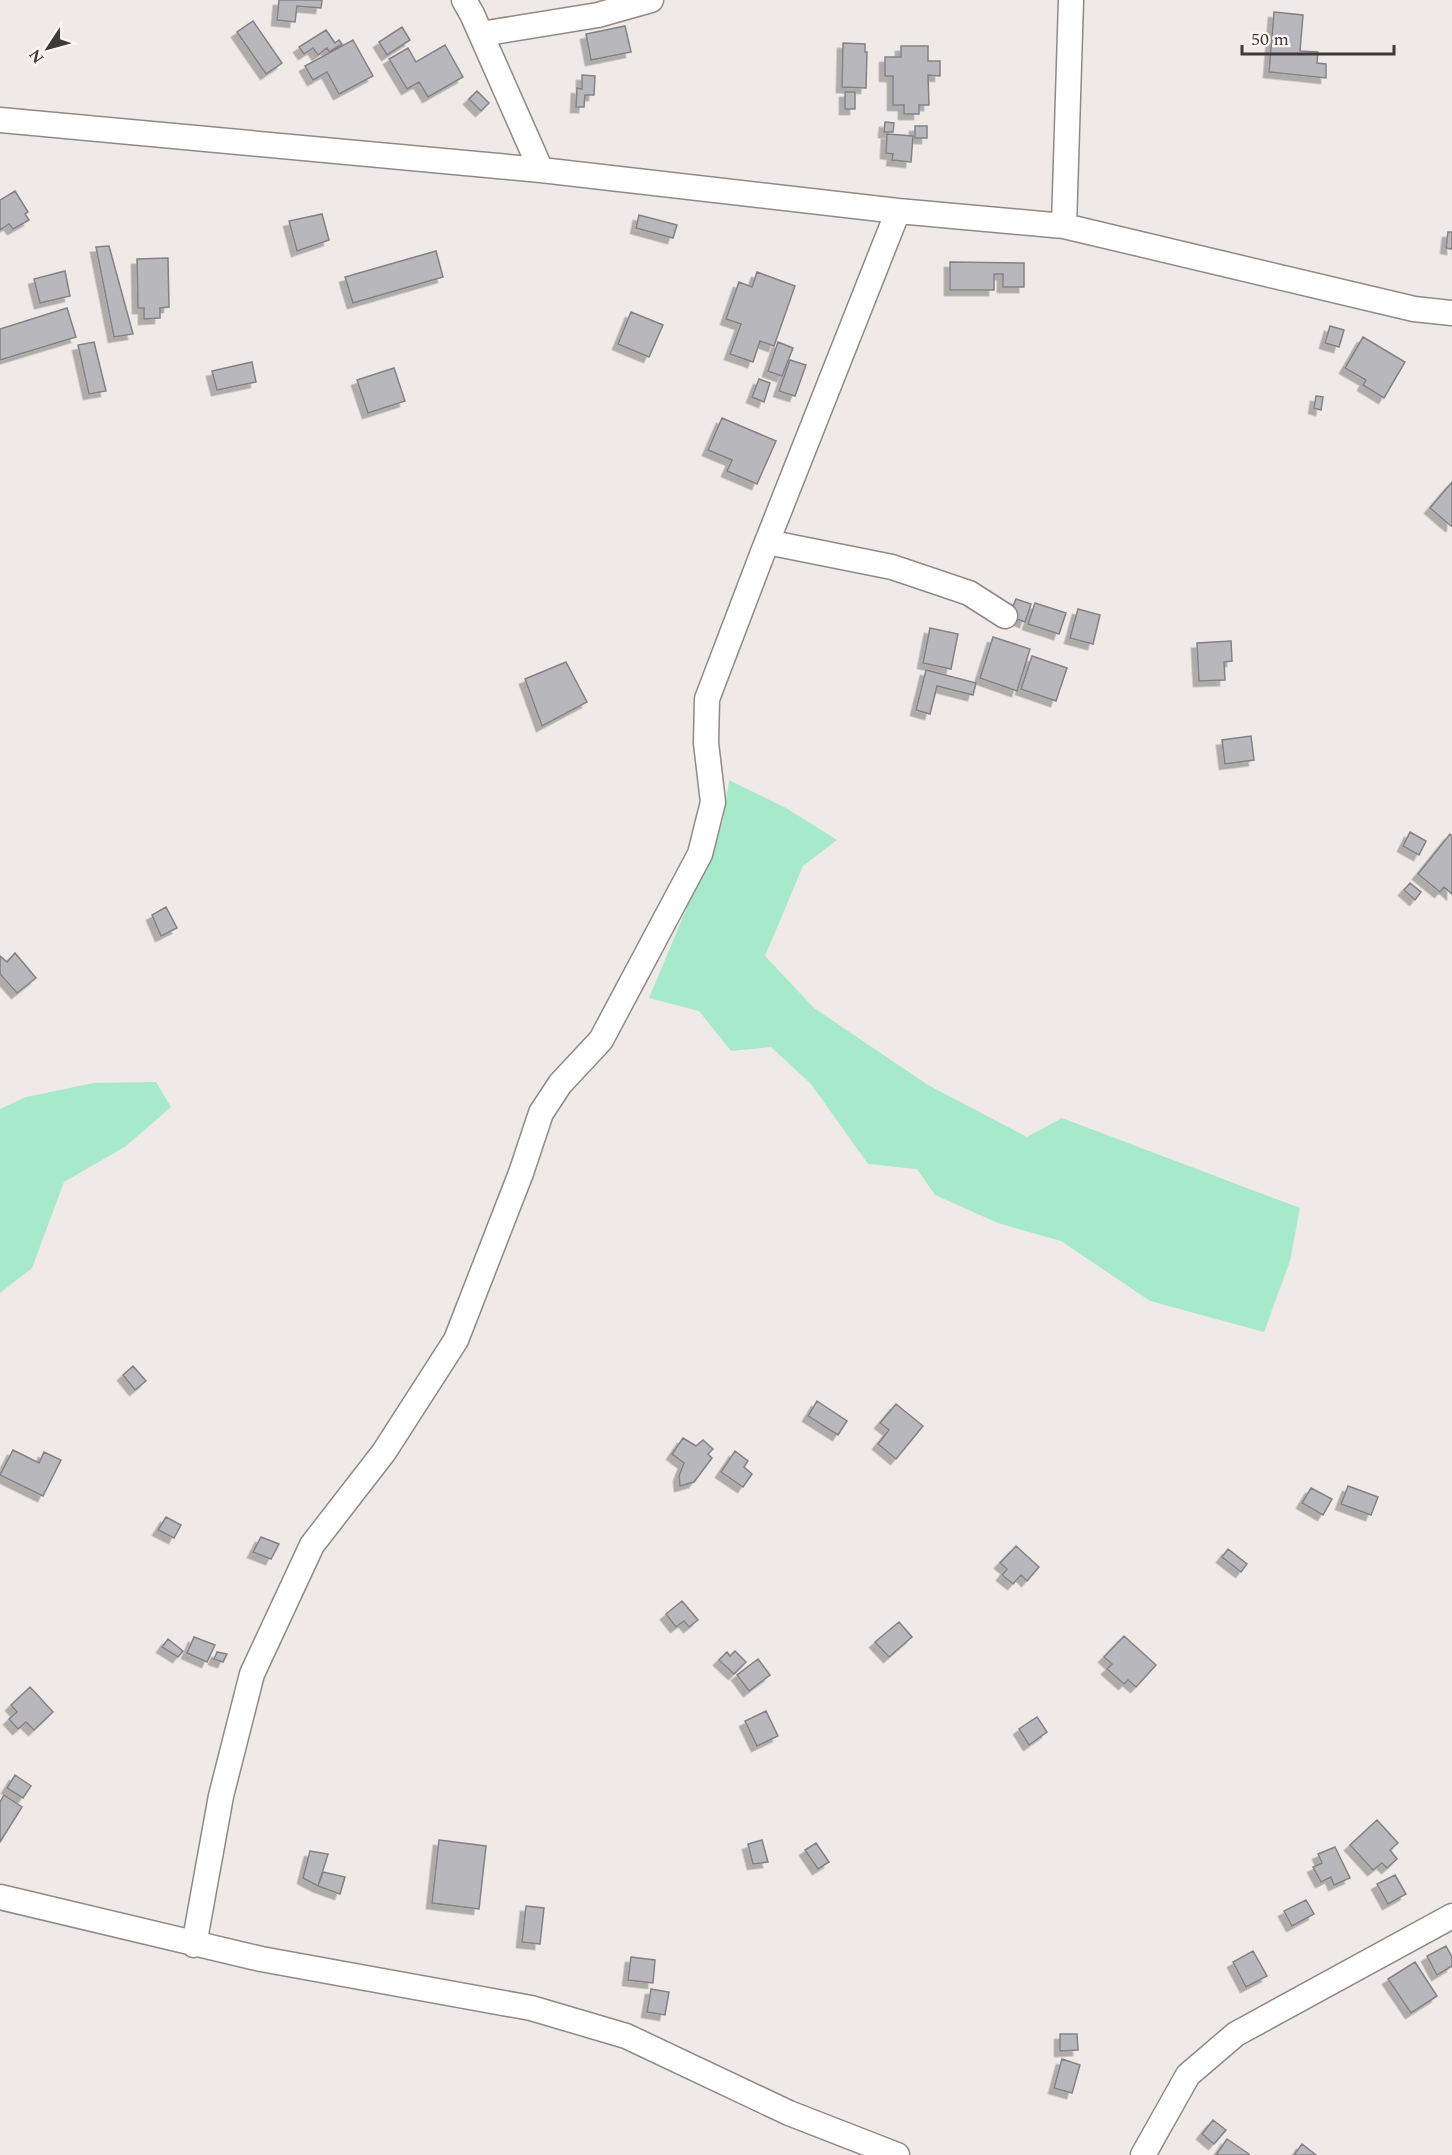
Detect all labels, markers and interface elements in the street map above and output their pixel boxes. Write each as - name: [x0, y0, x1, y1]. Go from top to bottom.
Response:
- north arrow: [18, 18, 78, 78]
- scale bar: [1242, 18, 1394, 56]
- text: 50 m: [1251, 26, 1289, 53]
- text: N: [23, 44, 50, 69]

